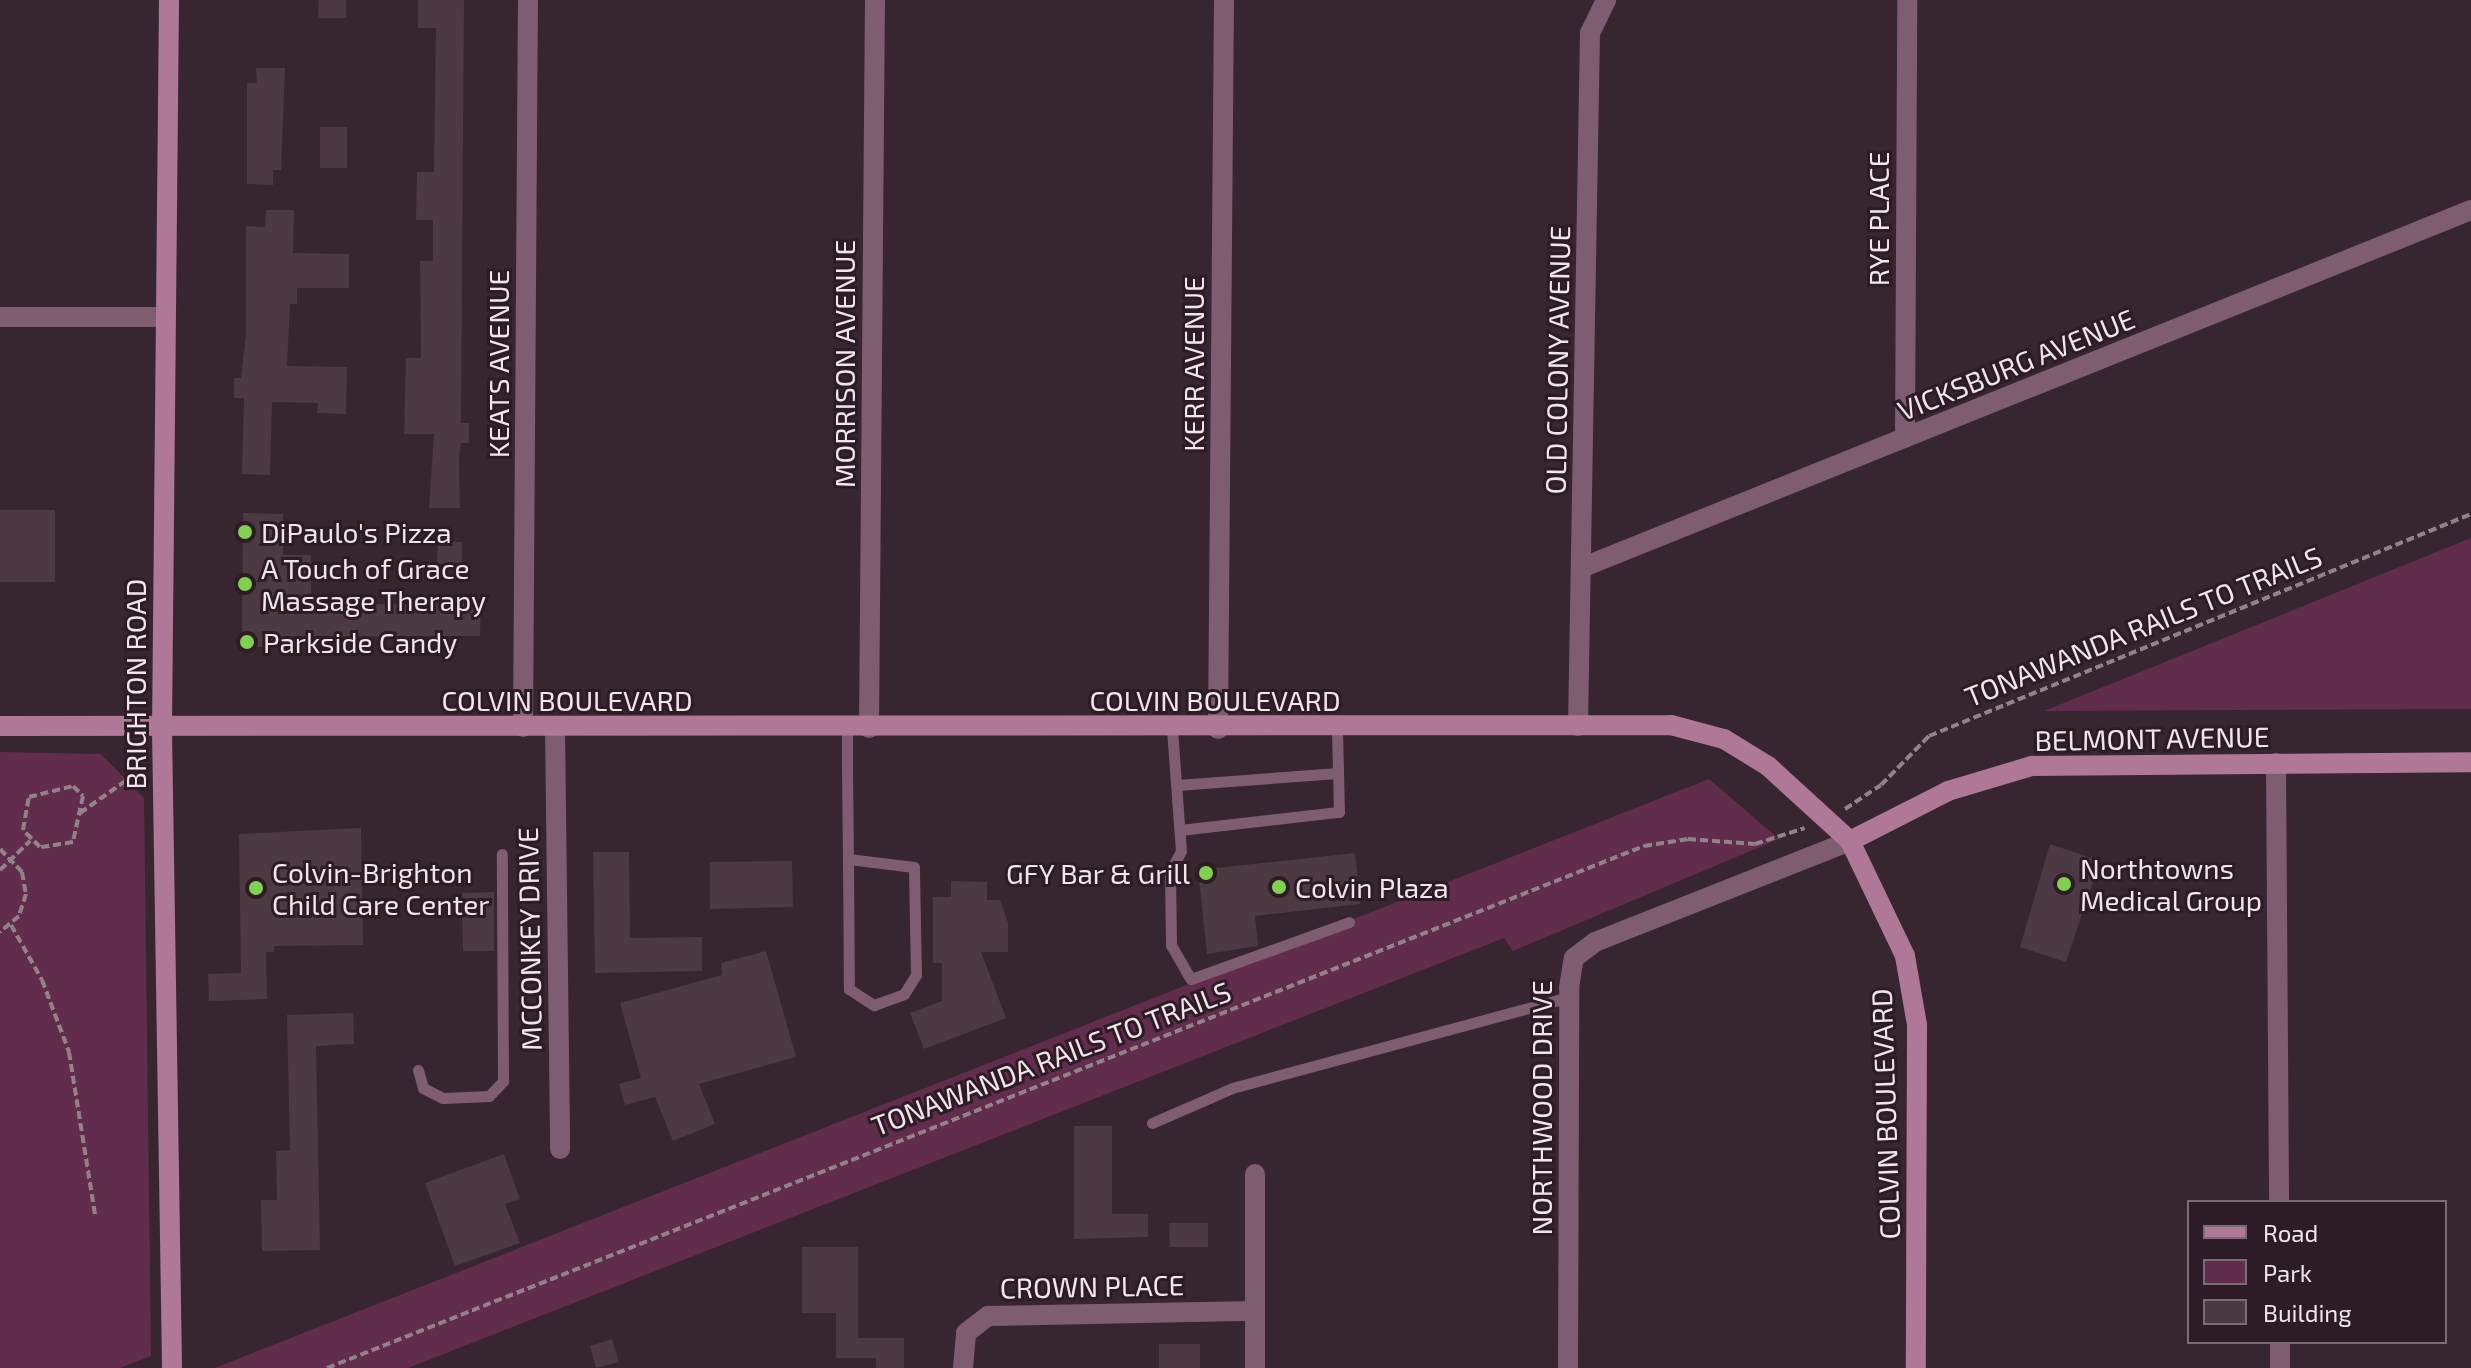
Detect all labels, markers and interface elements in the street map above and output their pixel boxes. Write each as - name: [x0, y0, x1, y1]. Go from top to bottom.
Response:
- street label: RYE PLACE: [1861, 152, 1895, 286]
- street label: OLD COLONY AVENUE: [1538, 225, 1576, 495]
- street label: MORRISON AVENUE: [827, 240, 861, 488]
- street label: KEATS AVENUE: [481, 269, 515, 459]
- street label: KERR AVENUE: [1176, 276, 1210, 452]
- street label: VICKSBURG AVENUE: [1892, 301, 2140, 427]
- place label: DiPaulo's Pizza: [261, 515, 452, 549]
- marker: DiPaulo's Pizza: [236, 523, 254, 541]
- street label: TONAWANDA RAILS TO TRAILS: [1959, 539, 2327, 713]
- place label: A Touch of Grace Massage Therapy: [261, 551, 487, 617]
- marker: A Touch of Grace Massage Therapy: [236, 575, 254, 593]
- street label: BRIGHTON ROAD: [118, 579, 152, 789]
- place label: Parkside Candy: [263, 625, 457, 659]
- marker: Parkside Candy: [238, 633, 256, 651]
- street label: COLVIN BOULEVARD: [441, 683, 693, 717]
- street label: COLVIN BOULEVARD: [1089, 683, 1341, 717]
- street label: BELMONT AVENUE: [2034, 719, 2270, 757]
- street label: MCCONKEY DRIVE: [510, 826, 548, 1052]
- place label: Northtowns Medical Group: [2080, 851, 2263, 917]
- place label: Colvin-Brighton Child Care Center: [272, 855, 489, 921]
- place label: GFY Bar & Grill: [1005, 856, 1190, 890]
- marker: GFY Bar & Grill: [1197, 864, 1215, 882]
- place label: Colvin Plaza: [1295, 870, 1449, 904]
- marker: Northtowns Medical Group: [2055, 875, 2073, 893]
- marker: Colvin Plaza: [1270, 878, 1288, 896]
- marker: Colvin-Brighton Child Care Center: [247, 879, 265, 897]
- street label: TONAWANDA RAILS TO TRAILS: [866, 974, 1236, 1142]
- street label: NORTHWOOD DRIVE: [1524, 980, 1558, 1236]
- street label: COLVIN BOULEVARD: [1864, 988, 1906, 1240]
- legend: [2187, 1200, 2447, 1344]
- text: Road: [2263, 1218, 2318, 1247]
- text: Park: [2263, 1258, 2312, 1287]
- street label: CROWN PLACE: [1000, 1268, 1184, 1304]
- text: Building: [2263, 1298, 2352, 1327]

